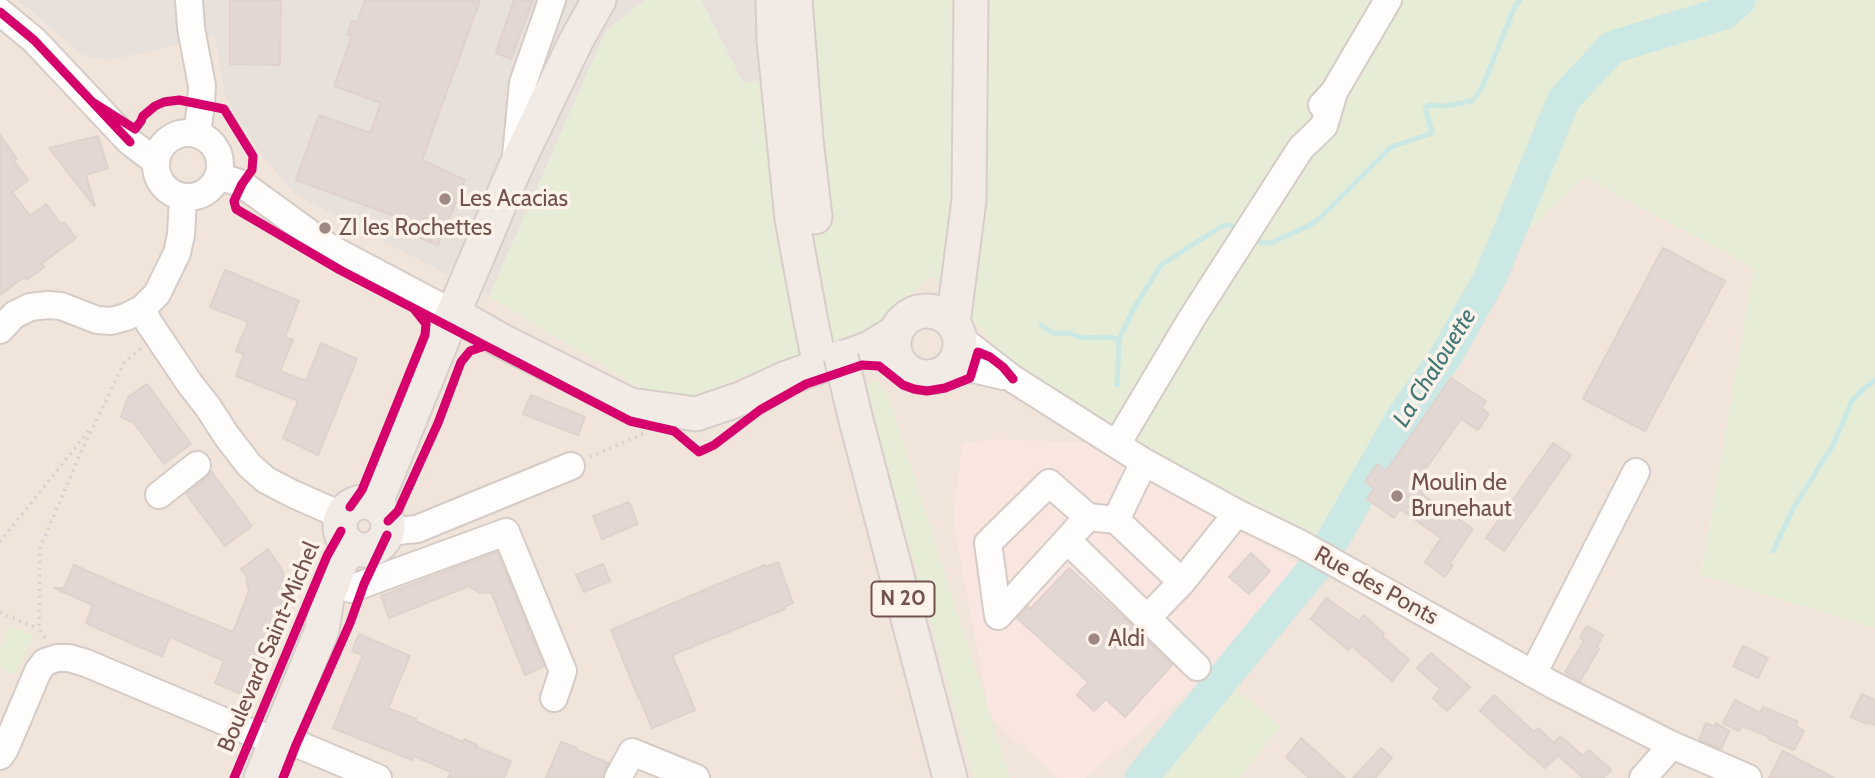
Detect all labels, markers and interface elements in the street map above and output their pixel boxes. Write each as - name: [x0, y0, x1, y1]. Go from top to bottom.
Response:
- place label: Les Acacias: [459, 185, 568, 213]
- marker: Les Acacias: [437, 191, 453, 207]
- place label: ZI les Rochettes: [339, 214, 492, 242]
- marker: ZI les Rochettes: [317, 220, 333, 236]
- water label: La Chalouette: [1387, 304, 1483, 432]
- place label: Moulin de Brunehaut: [1411, 469, 1512, 523]
- marker: Moulin de Brunehaut: [1389, 488, 1405, 504]
- street label: Boulevard Saint-Michel: [212, 538, 326, 756]
- street label: Rue des Ponts: [1309, 541, 1443, 631]
- road number: N 20: [872, 582, 934, 616]
- place label: Aldi: [1108, 625, 1145, 653]
- marker: Aldi: [1086, 631, 1102, 647]

